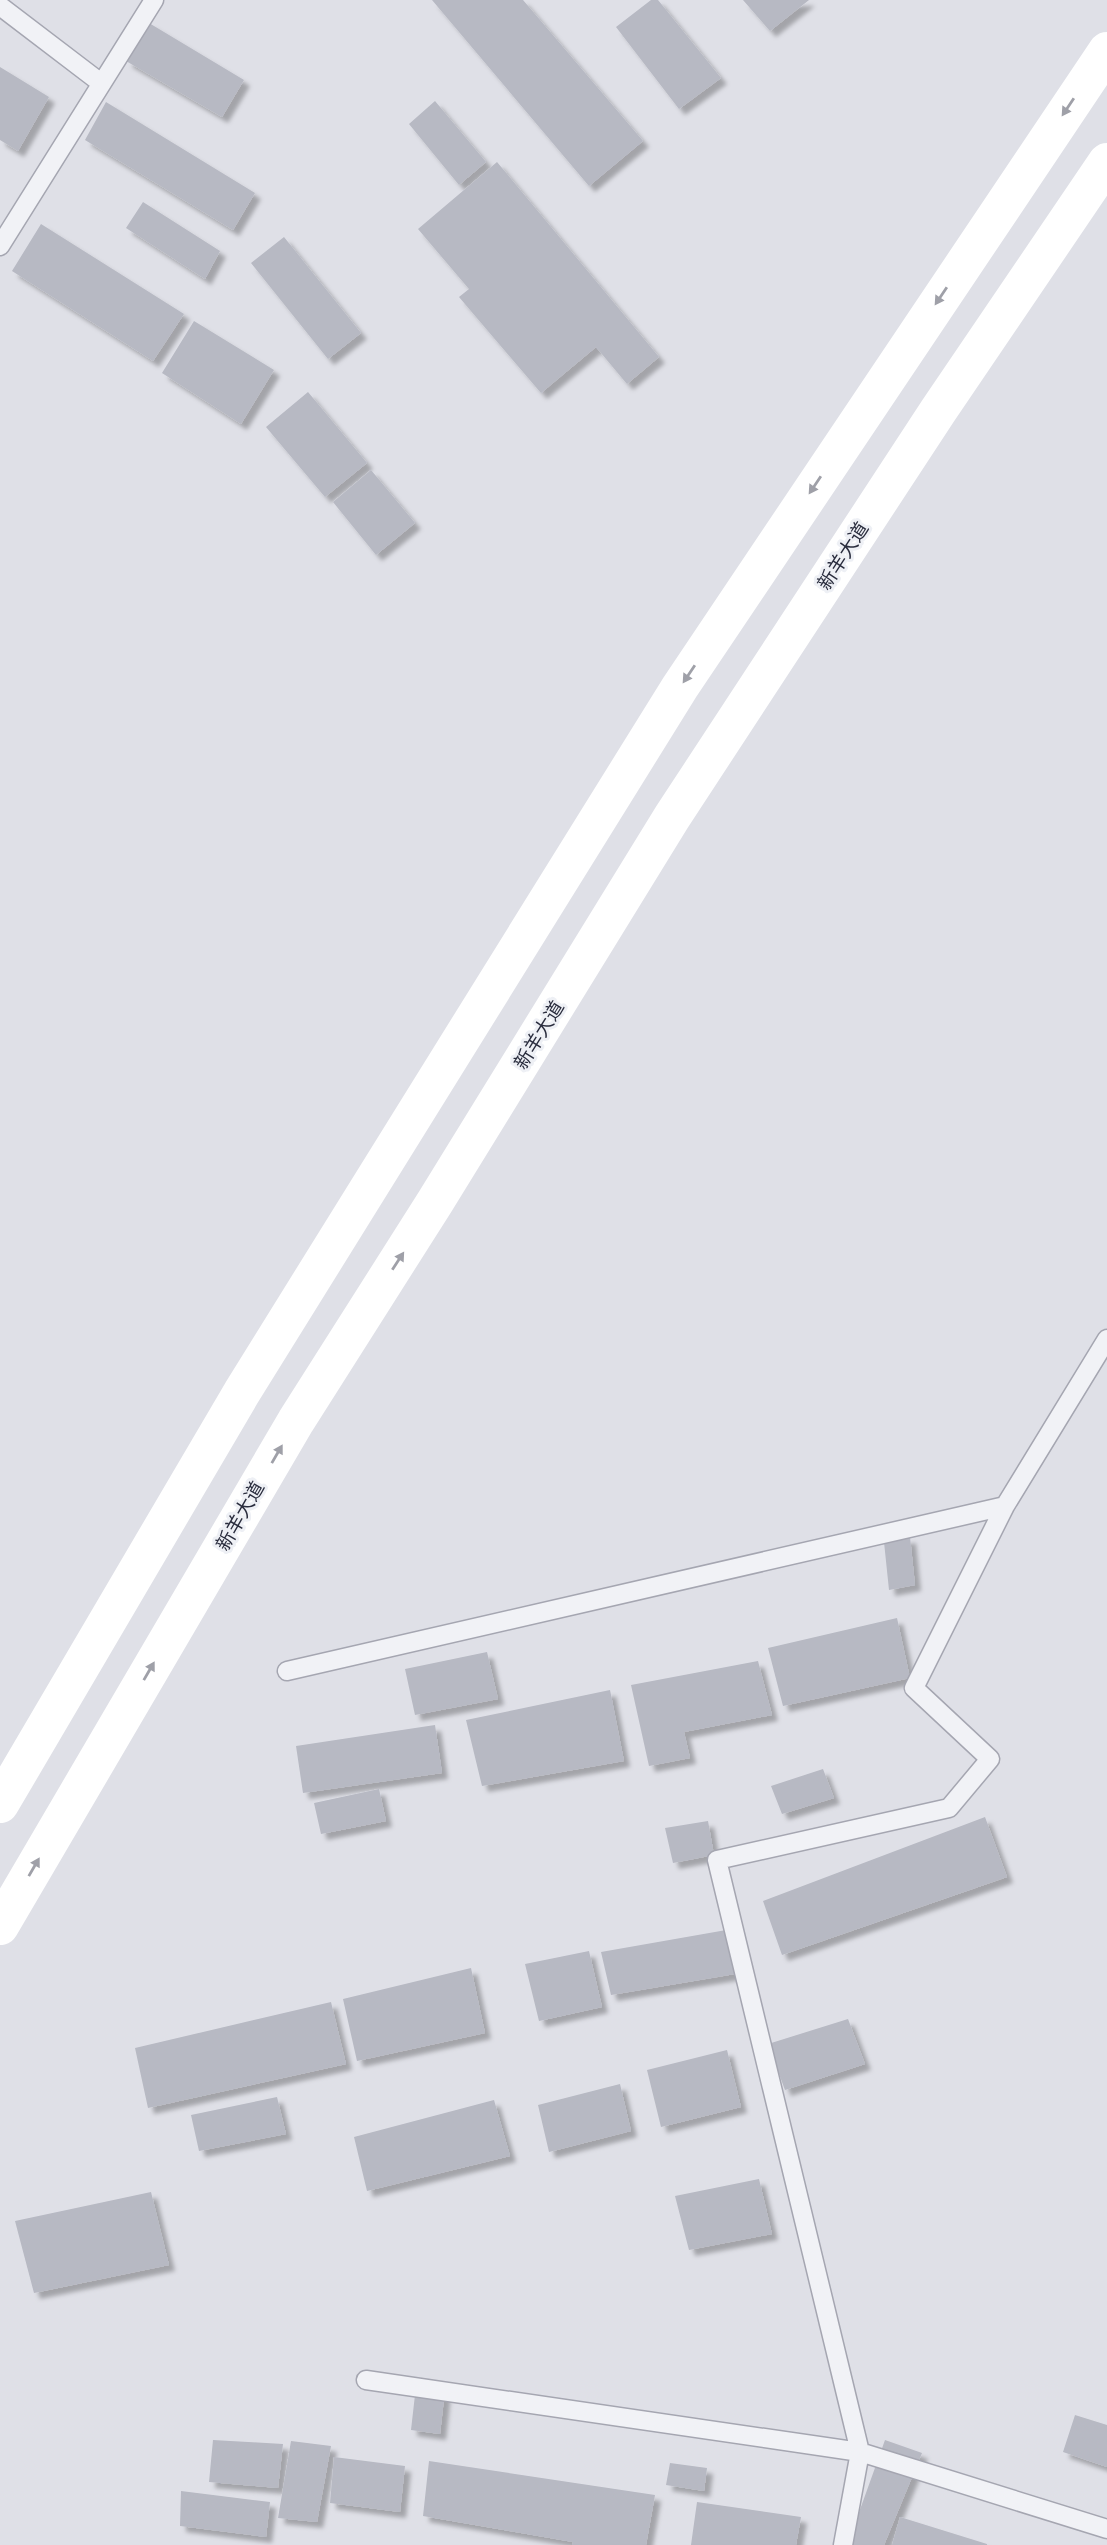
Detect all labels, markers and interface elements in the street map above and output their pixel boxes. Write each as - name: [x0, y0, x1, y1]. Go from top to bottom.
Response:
- one-way arrow: [1062, 97, 1075, 117]
- one-way arrow: [935, 286, 948, 306]
- one-way arrow: [808, 476, 822, 494]
- street label: 新羊大道: [811, 517, 875, 595]
- one-way arrow: [682, 665, 696, 683]
- street label: 新羊大道: [507, 996, 571, 1074]
- one-way arrow: [391, 1251, 404, 1271]
- one-way arrow: [270, 1444, 283, 1463]
- street label: 新羊大道: [209, 1476, 271, 1556]
- one-way arrow: [143, 1661, 155, 1680]
- one-way arrow: [28, 1858, 40, 1877]

